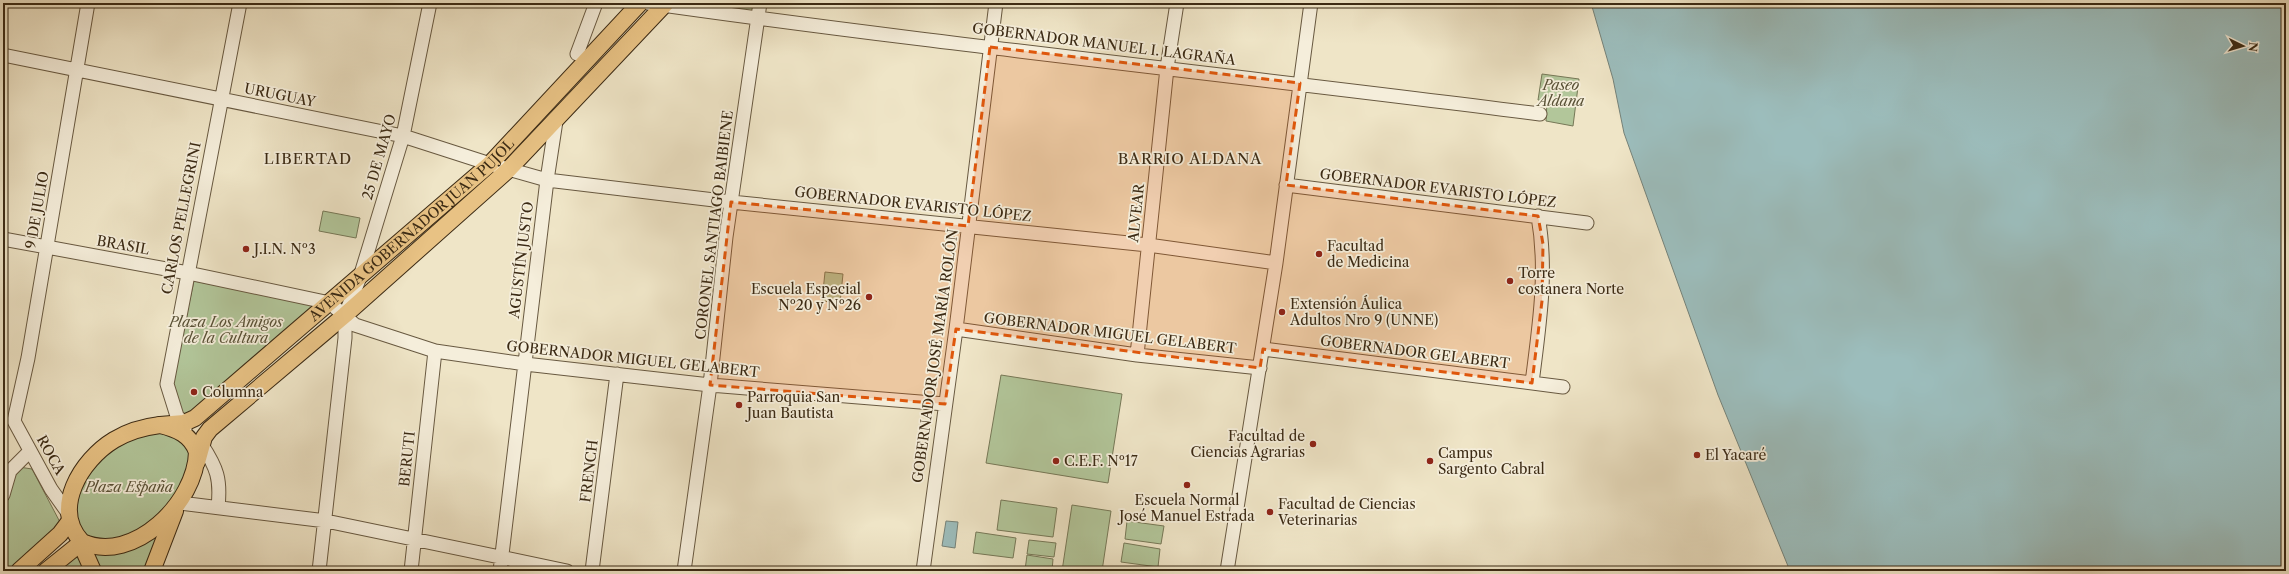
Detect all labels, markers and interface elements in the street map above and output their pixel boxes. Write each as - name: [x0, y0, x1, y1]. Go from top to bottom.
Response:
- street label: GOBERNADOR MANUEL I. LAGRAÑA: [971, 18, 1237, 69]
- north arrow: [2223, 26, 2263, 66]
- text: N: [2246, 41, 2260, 53]
- park label: Paseo Aldana: [1536, 76, 1585, 110]
- street label: URUGUAY: [243, 79, 318, 111]
- street label: CORONEL SANTIAGO BAIBIENE: [691, 109, 737, 341]
- street label: 25 DE MAYO: [358, 112, 400, 202]
- street label: AVENIDA GOBERNADOR JUAN PUJOL: [304, 135, 518, 326]
- street label: CARLOS PELLEGRINI: [157, 140, 205, 296]
- district label: LIBERTAD: [264, 149, 352, 168]
- district label: BARRIO ALDANA: [1118, 149, 1262, 168]
- street label: GOBERNADOR EVARISTO LÓPEZ: [1319, 164, 1557, 211]
- street label: 9 DE JULIO: [21, 170, 53, 250]
- street label: GOBERNADOR EVARISTO LÓPEZ: [794, 182, 1032, 225]
- street label: ALVEAR: [1124, 182, 1148, 244]
- street label: AGUSTÍN JUSTO: [504, 200, 537, 321]
- street label: GOBERNADOR JOSÉ MARÍA ROLÓN: [907, 227, 962, 484]
- street label: BRASIL: [95, 232, 151, 258]
- place label: Facultad de Medicina: [1327, 237, 1410, 271]
- place label: J.I.N. Nº3: [252, 240, 316, 258]
- marker: J.I.N. Nº3: [241, 244, 251, 254]
- marker: Facultad de Medicina: [1314, 249, 1324, 259]
- place label: Torre costanera Norte: [1518, 264, 1624, 298]
- marker: Torre costanera Norte: [1505, 276, 1515, 286]
- place label: Escuela Especial Nº20 y Nº26: [751, 280, 861, 314]
- marker: Escuela Especial Nº20 y Nº26: [864, 292, 874, 302]
- place label: Extensión Áulica Adultos Nro 9 (UNNE): [1289, 295, 1438, 329]
- marker: Extensión Áulica Adultos Nro 9 (UNNE): [1277, 307, 1287, 317]
- street label: GOBERNADOR MIGUEL GELABERT: [983, 309, 1238, 357]
- park label: Plaza Los Amigos de la Cultura: [168, 313, 284, 347]
- street label: GOBERNADOR GELABERT: [1319, 331, 1511, 373]
- street label: GOBERNADOR MIGUEL GELABERT: [506, 337, 761, 381]
- place label: Columna: [202, 383, 264, 401]
- marker: Columna: [189, 387, 199, 397]
- place label: Parroquia San Juan Bautista: [745, 388, 841, 422]
- marker: Parroquia San Juan Bautista: [734, 400, 744, 410]
- place label: Facultad de Ciencias Agrarias: [1191, 427, 1305, 461]
- street label: BERUTI: [395, 430, 419, 488]
- street label: ROCA: [33, 432, 70, 479]
- street label: FRENCH: [576, 439, 602, 503]
- marker: Facultad de Ciencias Agrarias: [1308, 439, 1318, 449]
- place label: Campus Sargento Cabral: [1438, 444, 1545, 478]
- place label: El Yacaré: [1705, 446, 1766, 464]
- marker: El Yacaré: [1692, 450, 1702, 460]
- place label: C.E.F. Nº17: [1064, 452, 1138, 470]
- marker: C.E.F. Nº17: [1051, 456, 1061, 466]
- marker: Campus Sargento Cabral: [1425, 456, 1435, 466]
- park label: Plaza España: [84, 478, 174, 496]
- marker: Escuela Normal José Manuel Estrada: [1182, 480, 1192, 490]
- place label: Escuela Normal José Manuel Estrada: [1117, 491, 1255, 525]
- place label: Facultad de Ciencias Veterinarias: [1277, 495, 1416, 529]
- marker: Facultad de Ciencias Veterinarias: [1265, 507, 1275, 517]

